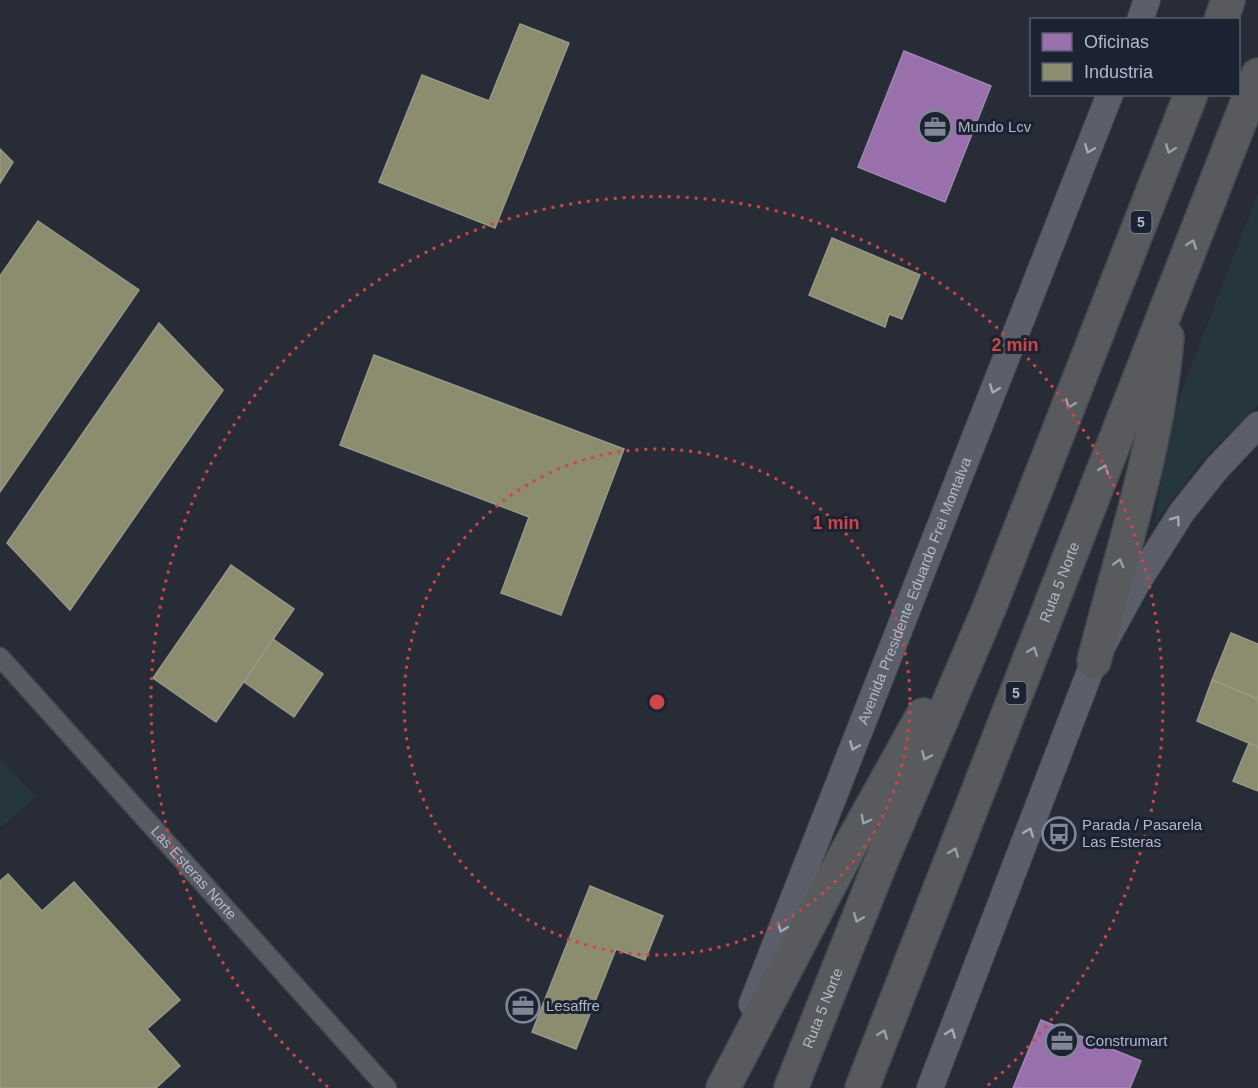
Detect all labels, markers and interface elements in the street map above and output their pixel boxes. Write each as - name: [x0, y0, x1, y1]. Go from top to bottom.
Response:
- legend: [1030, 18, 1240, 96]
- text: Oficinas: [1084, 32, 1149, 52]
- text: Industria: [1084, 62, 1154, 82]
- office icon: Mundo Lcv: [917, 109, 953, 145]
- place label: Mundo Lcv: [958, 118, 1032, 135]
- one-way arrow: [1083, 143, 1096, 154]
- one-way arrow: [1165, 143, 1177, 154]
- road number: 5: [1130, 211, 1152, 233]
- one-way arrow: [1185, 240, 1197, 251]
- text: 2 min: [991, 335, 1039, 355]
- one-way arrow: [989, 383, 1002, 394]
- one-way arrow: [1064, 399, 1077, 409]
- street label: Avenida Presidente Eduardo Frei Montalva: [854, 454, 975, 727]
- one-way arrow: [1097, 464, 1109, 475]
- text: 1 min: [812, 513, 860, 533]
- one-way arrow: [1169, 515, 1180, 526]
- street label: Ruta 5 Norte: [1036, 539, 1083, 625]
- one-way arrow: [1112, 559, 1124, 569]
- one-way arrow: [1026, 646, 1038, 657]
- road number: 5: [1006, 682, 1026, 704]
- centre of rings: [647, 692, 667, 712]
- one-way arrow: [849, 740, 861, 751]
- one-way arrow: [921, 750, 933, 761]
- one-way arrow: [861, 814, 872, 824]
- bus stop icon: Parada / Pasarela Las Esteras: [1041, 816, 1077, 852]
- place label: Parada / Pasarela Las Esteras: [1082, 816, 1203, 850]
- street label: Las Esteras Norte: [148, 822, 241, 923]
- one-way arrow: [1021, 827, 1034, 838]
- one-way arrow: [947, 847, 959, 858]
- one-way arrow: [853, 912, 865, 923]
- one-way arrow: [777, 922, 790, 933]
- street label: Ruta 5 Norte: [799, 965, 846, 1051]
- office icon: Lesaffre: [505, 988, 541, 1024]
- place label: Lesaffre: [546, 997, 600, 1014]
- office icon: Construmart: [1044, 1023, 1080, 1059]
- one-way arrow: [876, 1029, 888, 1040]
- one-way arrow: [943, 1029, 956, 1039]
- place label: Construmart: [1085, 1032, 1168, 1049]

